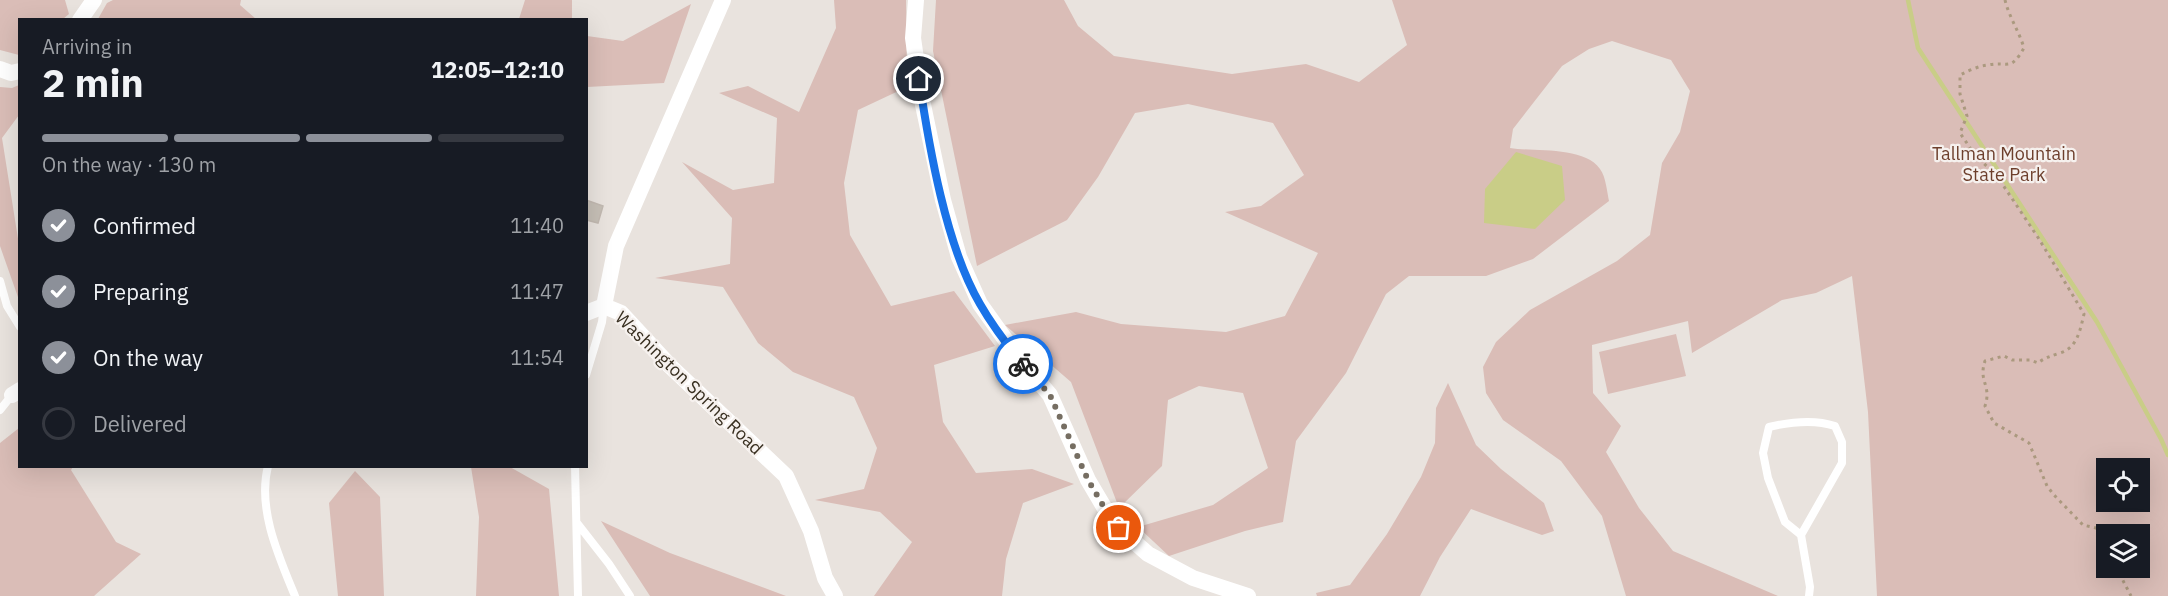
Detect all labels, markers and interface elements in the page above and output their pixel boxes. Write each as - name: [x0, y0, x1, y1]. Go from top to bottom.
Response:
- text: Arriving in: [42, 33, 132, 60]
- pin: [893, 53, 944, 104]
- text: 12:05–12:10: [431, 55, 564, 84]
- text: 2 min: [42, 57, 144, 108]
- icon: home: [902, 62, 935, 95]
- park label: Tallman Mountain State Park: [1932, 142, 2076, 186]
- text: On the way · 130 m: [42, 151, 216, 178]
- icon: check: [42, 209, 75, 242]
- text: Confirmed: [93, 211, 196, 240]
- text: 11:40: [510, 212, 564, 239]
- icon: check: [42, 275, 75, 308]
- text: Preparing: [93, 277, 188, 306]
- text: 11:47: [510, 278, 564, 305]
- street label: Washington Spring Road: [611, 306, 768, 459]
- courier: [993, 334, 1053, 394]
- icon: check: [42, 341, 75, 374]
- text: On the way: [93, 343, 203, 372]
- text: 11:54: [510, 344, 564, 371]
- icon: bike: [1007, 348, 1040, 381]
- text: Delivered: [93, 409, 187, 438]
- map controls: [2096, 458, 2150, 578]
- button: locate: [2096, 458, 2150, 512]
- pin: [1093, 502, 1144, 553]
- icon: bag: [1102, 511, 1135, 544]
- button: layers: [2096, 524, 2150, 578]

